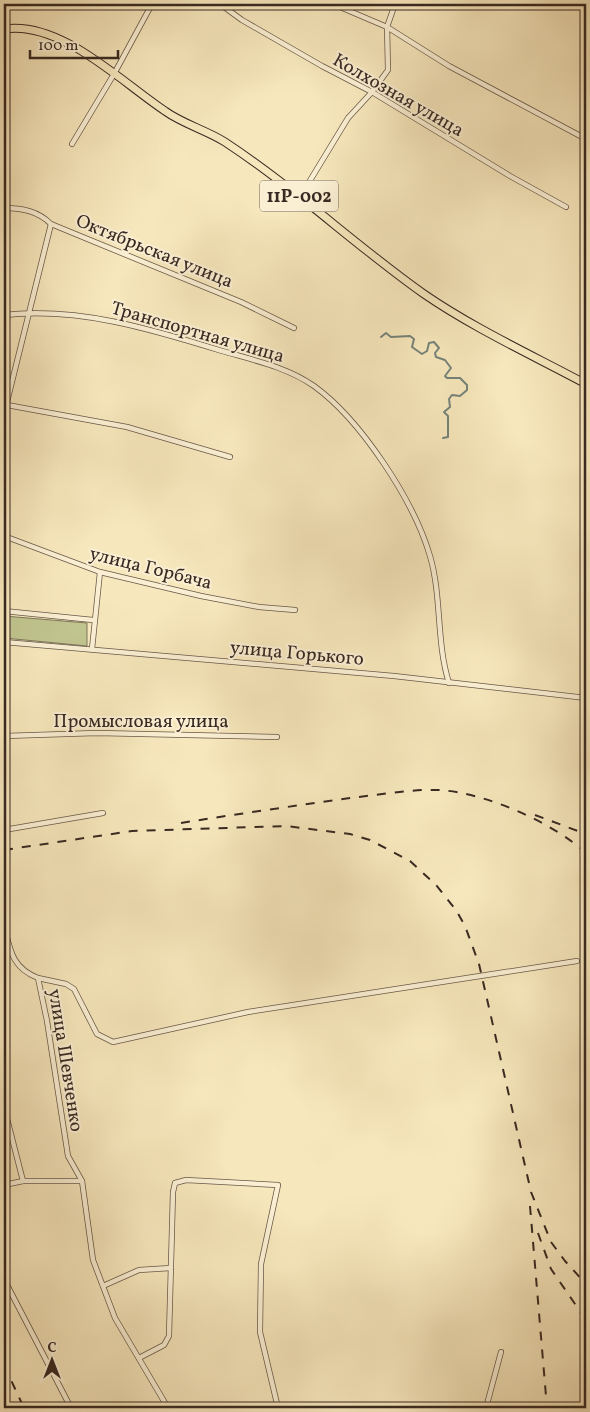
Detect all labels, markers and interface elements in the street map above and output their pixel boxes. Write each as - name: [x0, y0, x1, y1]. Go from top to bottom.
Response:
- scale bar: [30, 28, 118, 60]
- text: 100 m: [38, 36, 78, 57]
- street label: Колхозная улица: [328, 48, 468, 144]
- road number: 11Р-002: [260, 180, 338, 212]
- street label: Октябрьская улица: [72, 208, 237, 295]
- street label: Транспортная улица: [108, 296, 287, 370]
- street label: улица Горбача: [87, 541, 215, 597]
- street label: улица Горького: [229, 635, 365, 673]
- street label: Промысловая улица: [53, 709, 229, 735]
- street label: улица Шевченко: [41, 987, 89, 1134]
- north arrow: [28, 1334, 78, 1384]
- text: С: [47, 1339, 57, 1358]

